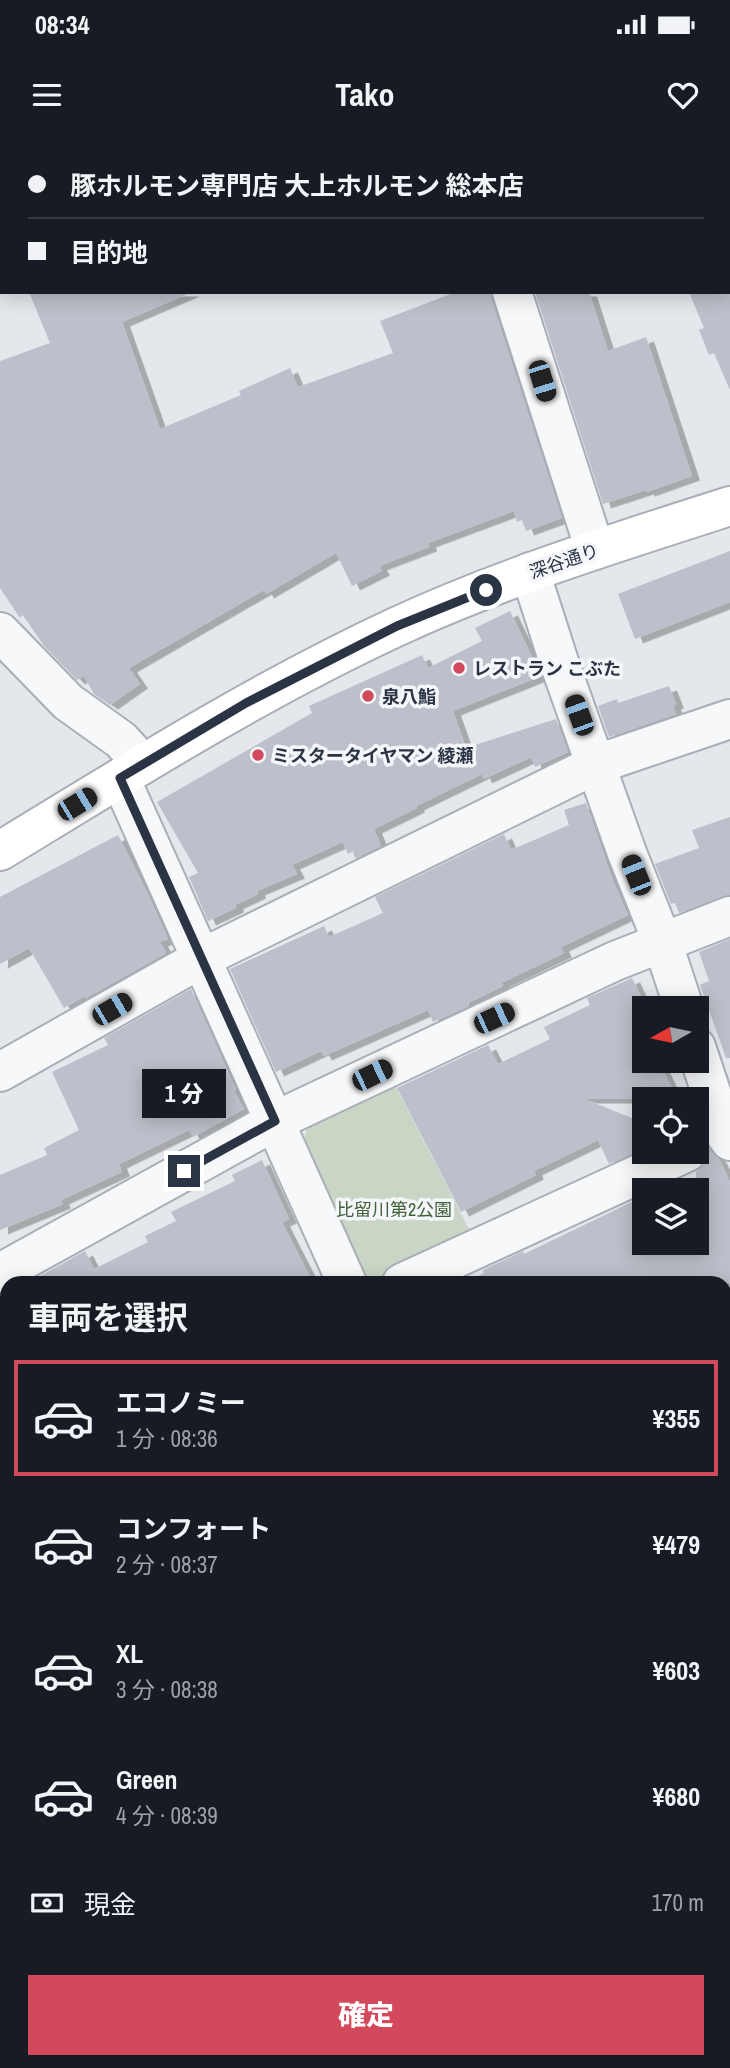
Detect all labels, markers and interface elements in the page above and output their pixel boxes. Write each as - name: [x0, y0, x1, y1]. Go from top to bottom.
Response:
- text: 08:34: [35, 7, 90, 42]
- text: Tako: [335, 73, 395, 116]
- icon: menu: [28, 76, 66, 114]
- icon: heart: [664, 76, 702, 114]
- text: 豚ホルモン専門店 大上ホルモン 総本店: [70, 168, 524, 203]
- text: 目的地: [70, 235, 148, 270]
- car: [526, 358, 559, 404]
- street label: 深谷通り: [526, 537, 602, 585]
- route start: [470, 574, 502, 606]
- place label: レストラン こぶた: [473, 656, 621, 681]
- marker: レストラン こぶた: [451, 660, 467, 676]
- place label: 泉八鮨: [382, 684, 436, 709]
- marker: 泉八鮨: [360, 688, 376, 704]
- car: [562, 692, 597, 738]
- place label: ミスタータイヤマン 綾瀬: [272, 743, 474, 768]
- marker: ミスタータイヤマン 綾瀬: [250, 747, 266, 763]
- car: [54, 784, 101, 824]
- car: [619, 852, 654, 898]
- car: [89, 989, 136, 1029]
- north arrow: [632, 996, 709, 1073]
- map controls: [632, 996, 709, 1255]
- car: [471, 1000, 518, 1036]
- car: [349, 1056, 396, 1094]
- callout: 1 分: [142, 1070, 226, 1118]
- text: 1 分: [165, 1078, 203, 1109]
- button: locate: [632, 1087, 709, 1164]
- route end: [168, 1155, 200, 1187]
- button: layers: [632, 1178, 709, 1255]
- park label: 比留川第2公園: [336, 1197, 452, 1222]
- text: 車両を選択: [28, 1296, 188, 1339]
- text: エコノミー: [116, 1385, 246, 1420]
- icon: car: [32, 1387, 95, 1450]
- text: ¥355: [653, 1401, 700, 1436]
- text: 1 分 · 08:36: [116, 1423, 218, 1454]
- text: コンフォート: [116, 1511, 271, 1546]
- icon: car: [32, 1513, 95, 1576]
- text: ¥479: [653, 1527, 700, 1562]
- text: 2 分 · 08:37: [116, 1549, 218, 1580]
- text: XL: [116, 1636, 143, 1671]
- icon: car: [32, 1639, 95, 1702]
- text: ¥603: [653, 1653, 700, 1688]
- text: 3 分 · 08:38: [116, 1674, 218, 1705]
- text: Green: [116, 1762, 178, 1797]
- icon: car: [32, 1765, 95, 1828]
- text: ¥680: [653, 1779, 700, 1814]
- text: 4 分 · 08:39: [116, 1800, 218, 1831]
- icon: cash: [28, 1884, 66, 1922]
- text: 現金: [84, 1887, 136, 1922]
- text: 170 m: [652, 1887, 704, 1918]
- button: 確定: [28, 1975, 704, 2055]

